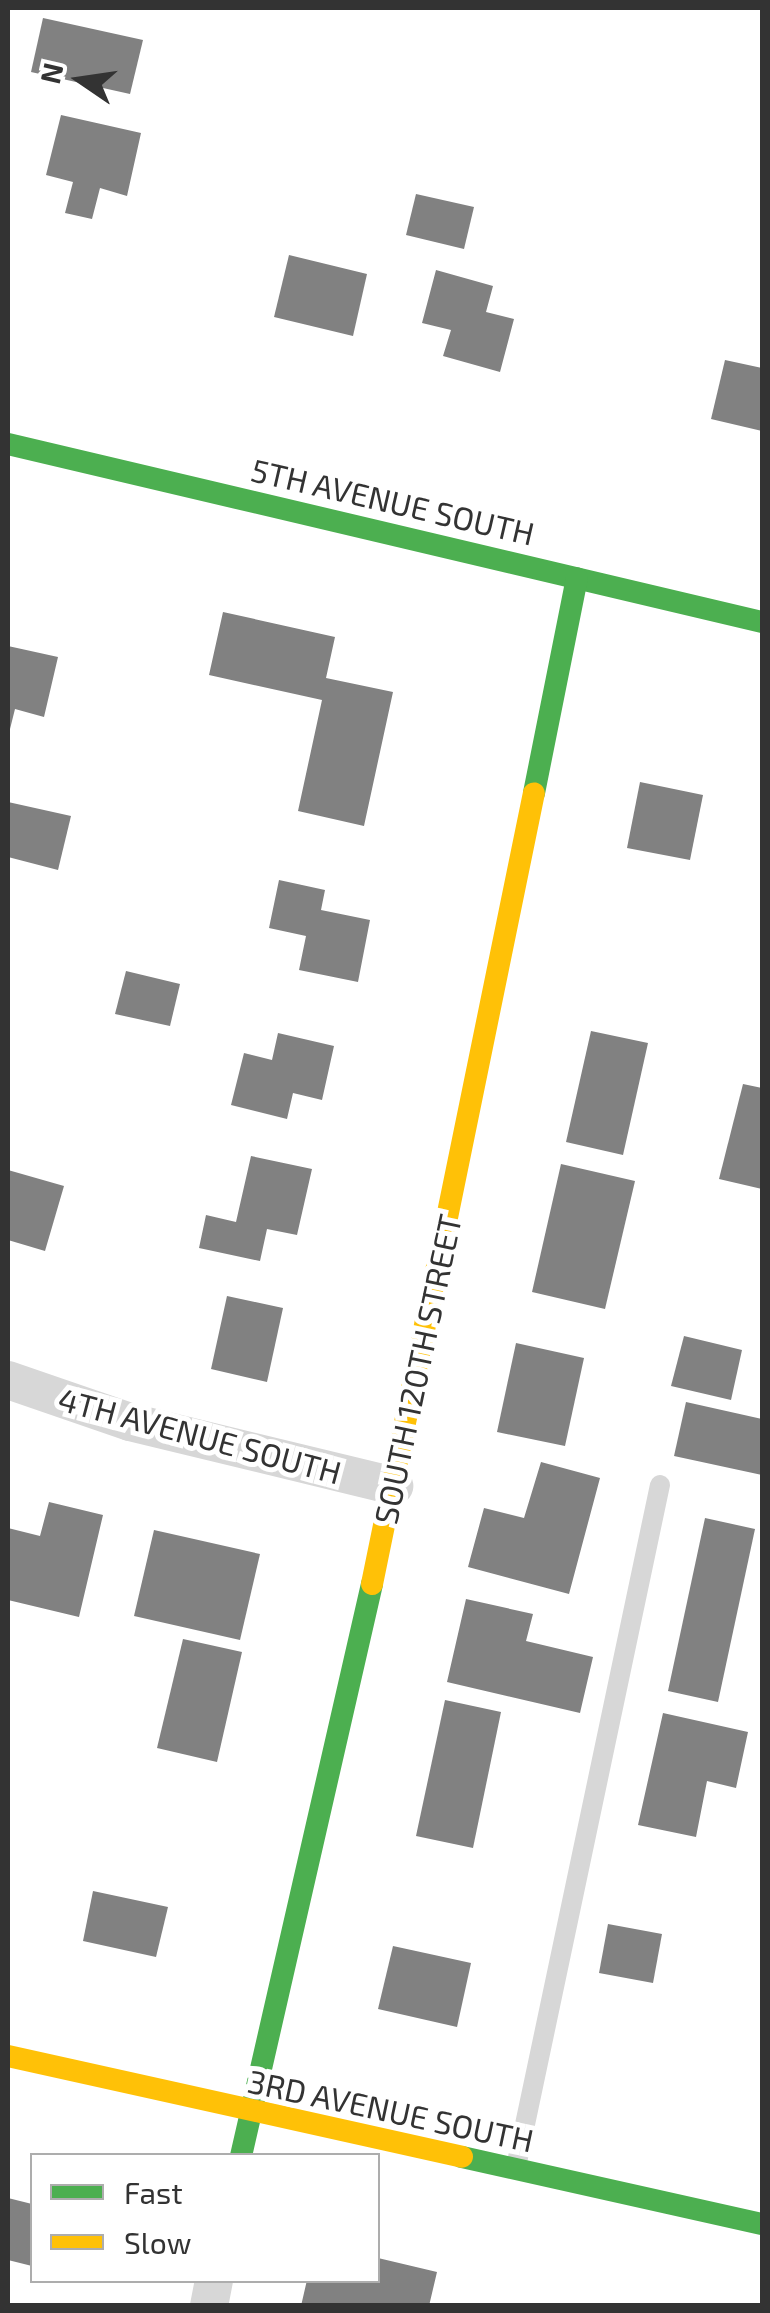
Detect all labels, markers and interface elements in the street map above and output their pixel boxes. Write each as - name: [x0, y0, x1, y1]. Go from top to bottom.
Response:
- north arrow: [30, 30, 130, 130]
- text: N: [32, 60, 70, 87]
- street label: 5TH AVENUE SOUTH: [247, 450, 539, 552]
- street label: SOUTH 120TH STREET: [365, 1211, 469, 1527]
- street label: 4TH AVENUE SOUTH: [54, 1379, 346, 1491]
- street label: 3RD AVENUE SOUTH: [244, 2061, 538, 2159]
- legend: [30, 2153, 380, 2283]
- text: Fast: [124, 2174, 183, 2210]
- text: Slow: [124, 2224, 191, 2260]

